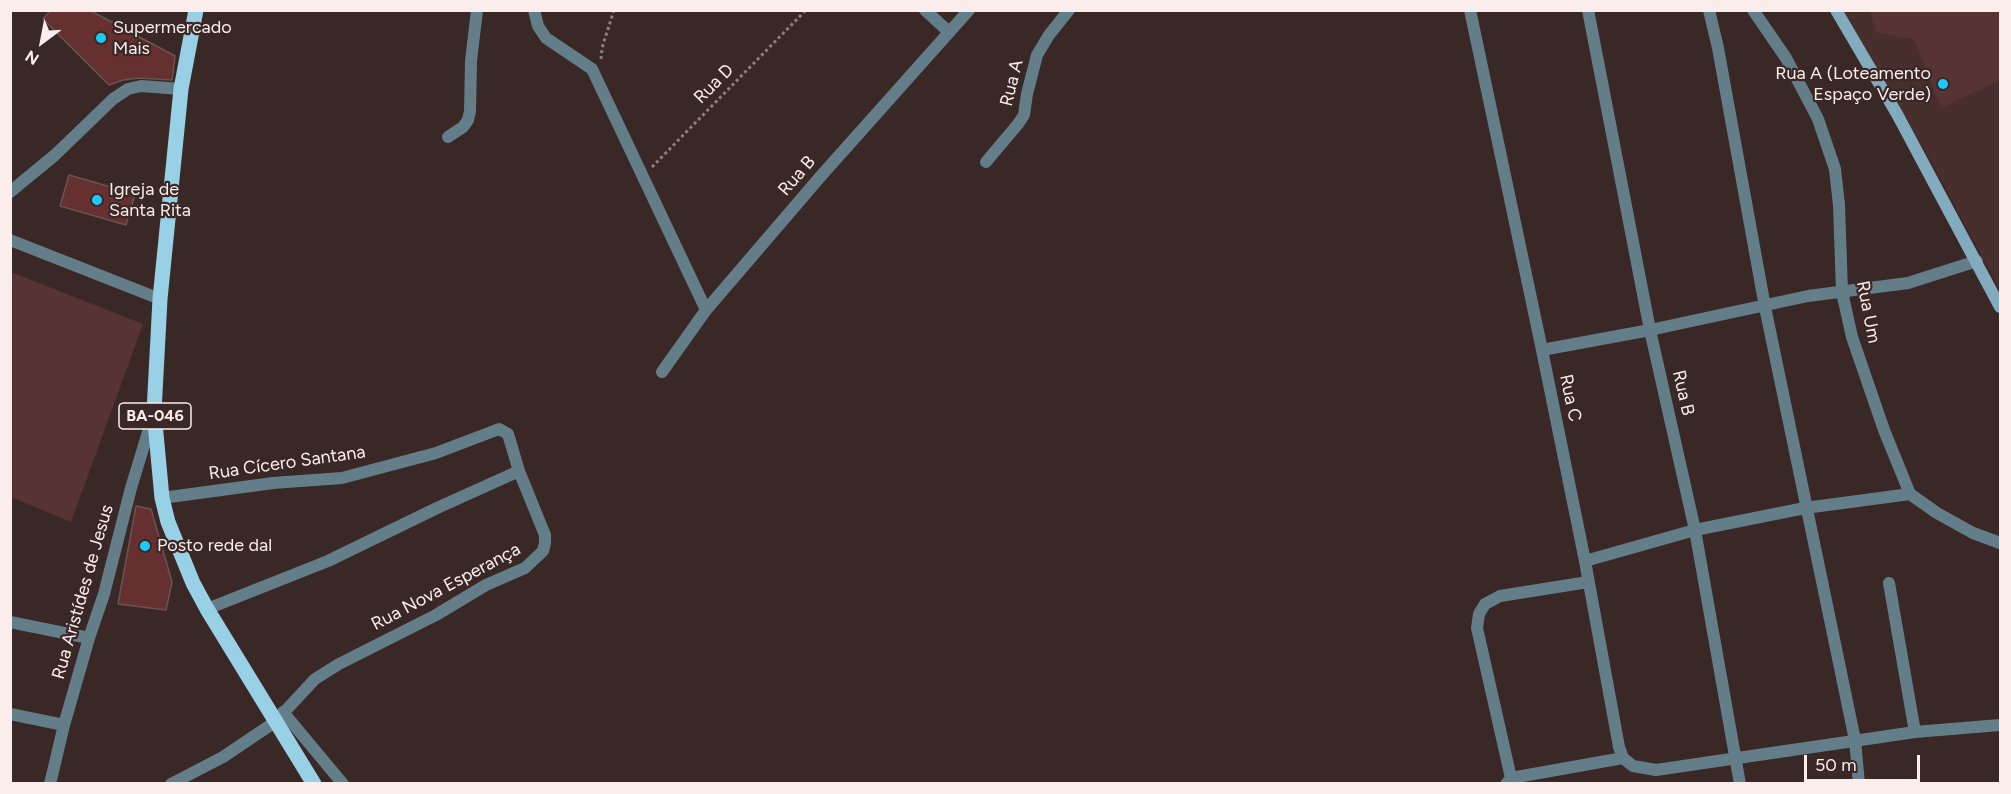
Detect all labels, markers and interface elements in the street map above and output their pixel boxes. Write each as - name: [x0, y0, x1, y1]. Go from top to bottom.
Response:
- north arrow: [12, 12, 72, 72]
- place label: Supermercado Mais: [113, 17, 232, 60]
- marker: Supermercado Mais: [94, 31, 108, 45]
- text: N: [22, 46, 42, 69]
- street label: Rua A: [996, 58, 1028, 108]
- street label: Rua D: [690, 60, 738, 108]
- place label: Rua A (Loteamento Espaço Verde): [1775, 63, 1931, 106]
- marker: Rua A (Loteamento Espaço Verde): [1936, 77, 1950, 91]
- street label: Rua B: [774, 152, 820, 200]
- place label: Igreja de Santa Rita: [109, 179, 191, 222]
- marker: Igreja de Santa Rita: [90, 193, 104, 207]
- street label: Rua Um: [1851, 279, 1885, 345]
- street label: Rua B: [1667, 368, 1699, 418]
- street label: Rua C: [1554, 372, 1586, 424]
- road number: BA-046: [119, 403, 191, 429]
- street label: Rua Cícero Santana: [207, 441, 367, 485]
- street label: Rua Aristídes de Jesus: [48, 502, 118, 682]
- place label: Posto rede dal: [157, 535, 272, 557]
- marker: Posto rede dal: [138, 539, 152, 553]
- street label: Rua Nova Esperança: [368, 539, 524, 635]
- scale bar: [1807, 743, 1922, 781]
- text: 50 m: [1815, 754, 1857, 776]

